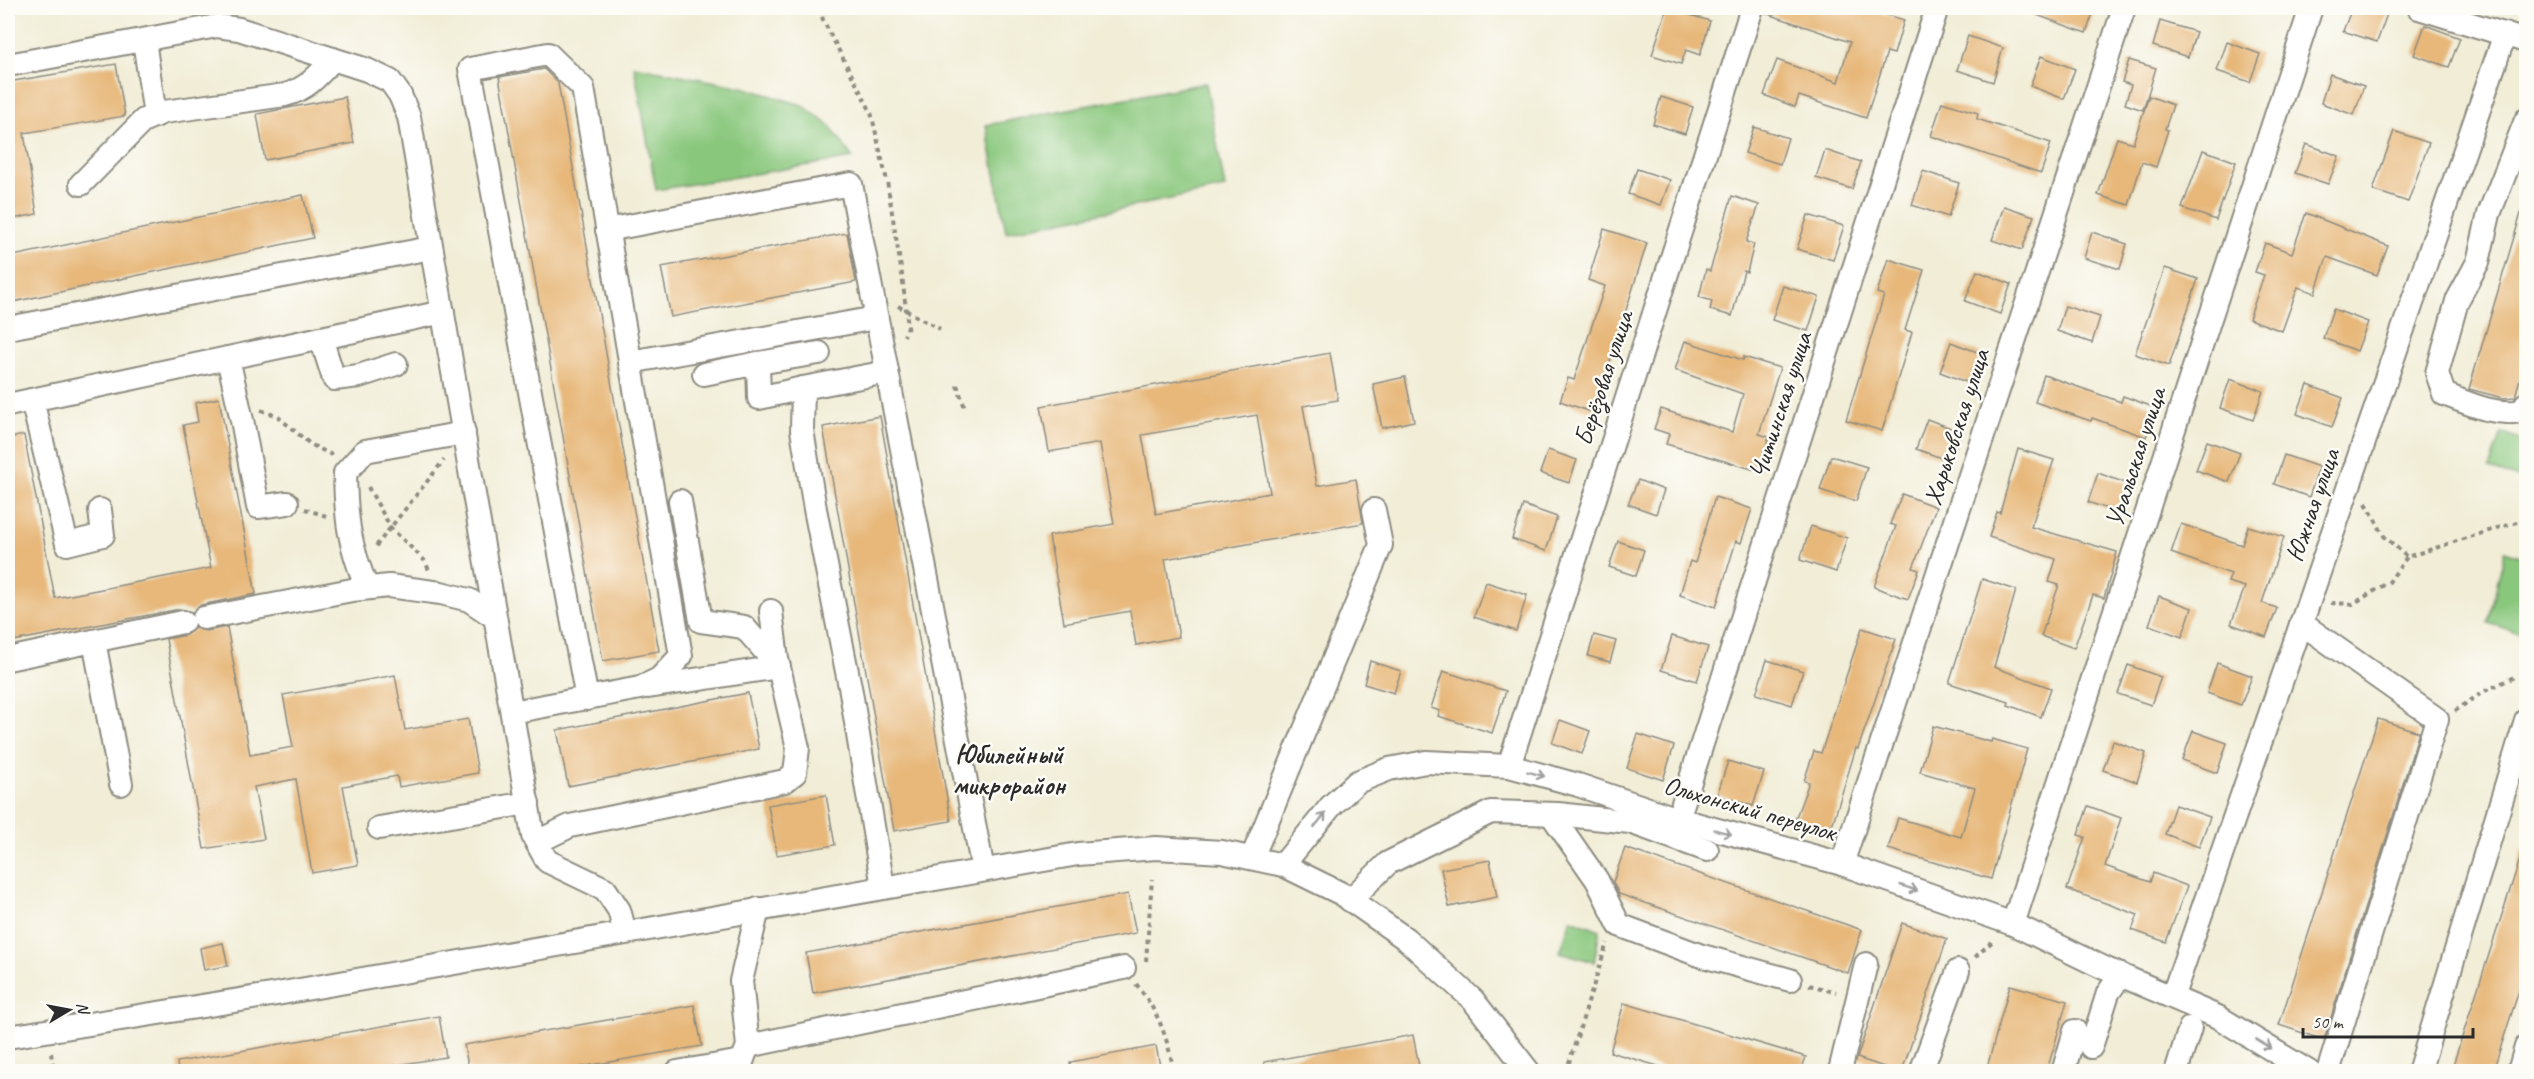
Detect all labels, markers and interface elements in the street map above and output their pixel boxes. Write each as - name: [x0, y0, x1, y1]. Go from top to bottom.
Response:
- street label: Берёзовая улица: [1566, 305, 1642, 450]
- street label: Читинская улица: [1741, 326, 1820, 482]
- street label: Харьковская улица: [1916, 344, 1998, 509]
- street label: Уральская улица: [2097, 381, 2174, 531]
- street label: Южная улица: [2278, 443, 2348, 566]
- district label: Юбилейный микрорайон: [953, 737, 1067, 802]
- street label: Ольхонский переулок: [1660, 768, 1842, 849]
- one-way arrow: [1527, 769, 1546, 780]
- one-way arrow: [1313, 812, 1326, 828]
- one-way arrow: [1713, 826, 1732, 838]
- one-way arrow: [1899, 883, 1918, 894]
- north arrow: [39, 980, 99, 1040]
- text: N: [72, 1001, 94, 1017]
- scale bar: [2303, 1001, 2472, 1039]
- text: 50 m: [2312, 1011, 2345, 1033]
- one-way arrow: [2255, 1038, 2272, 1050]

